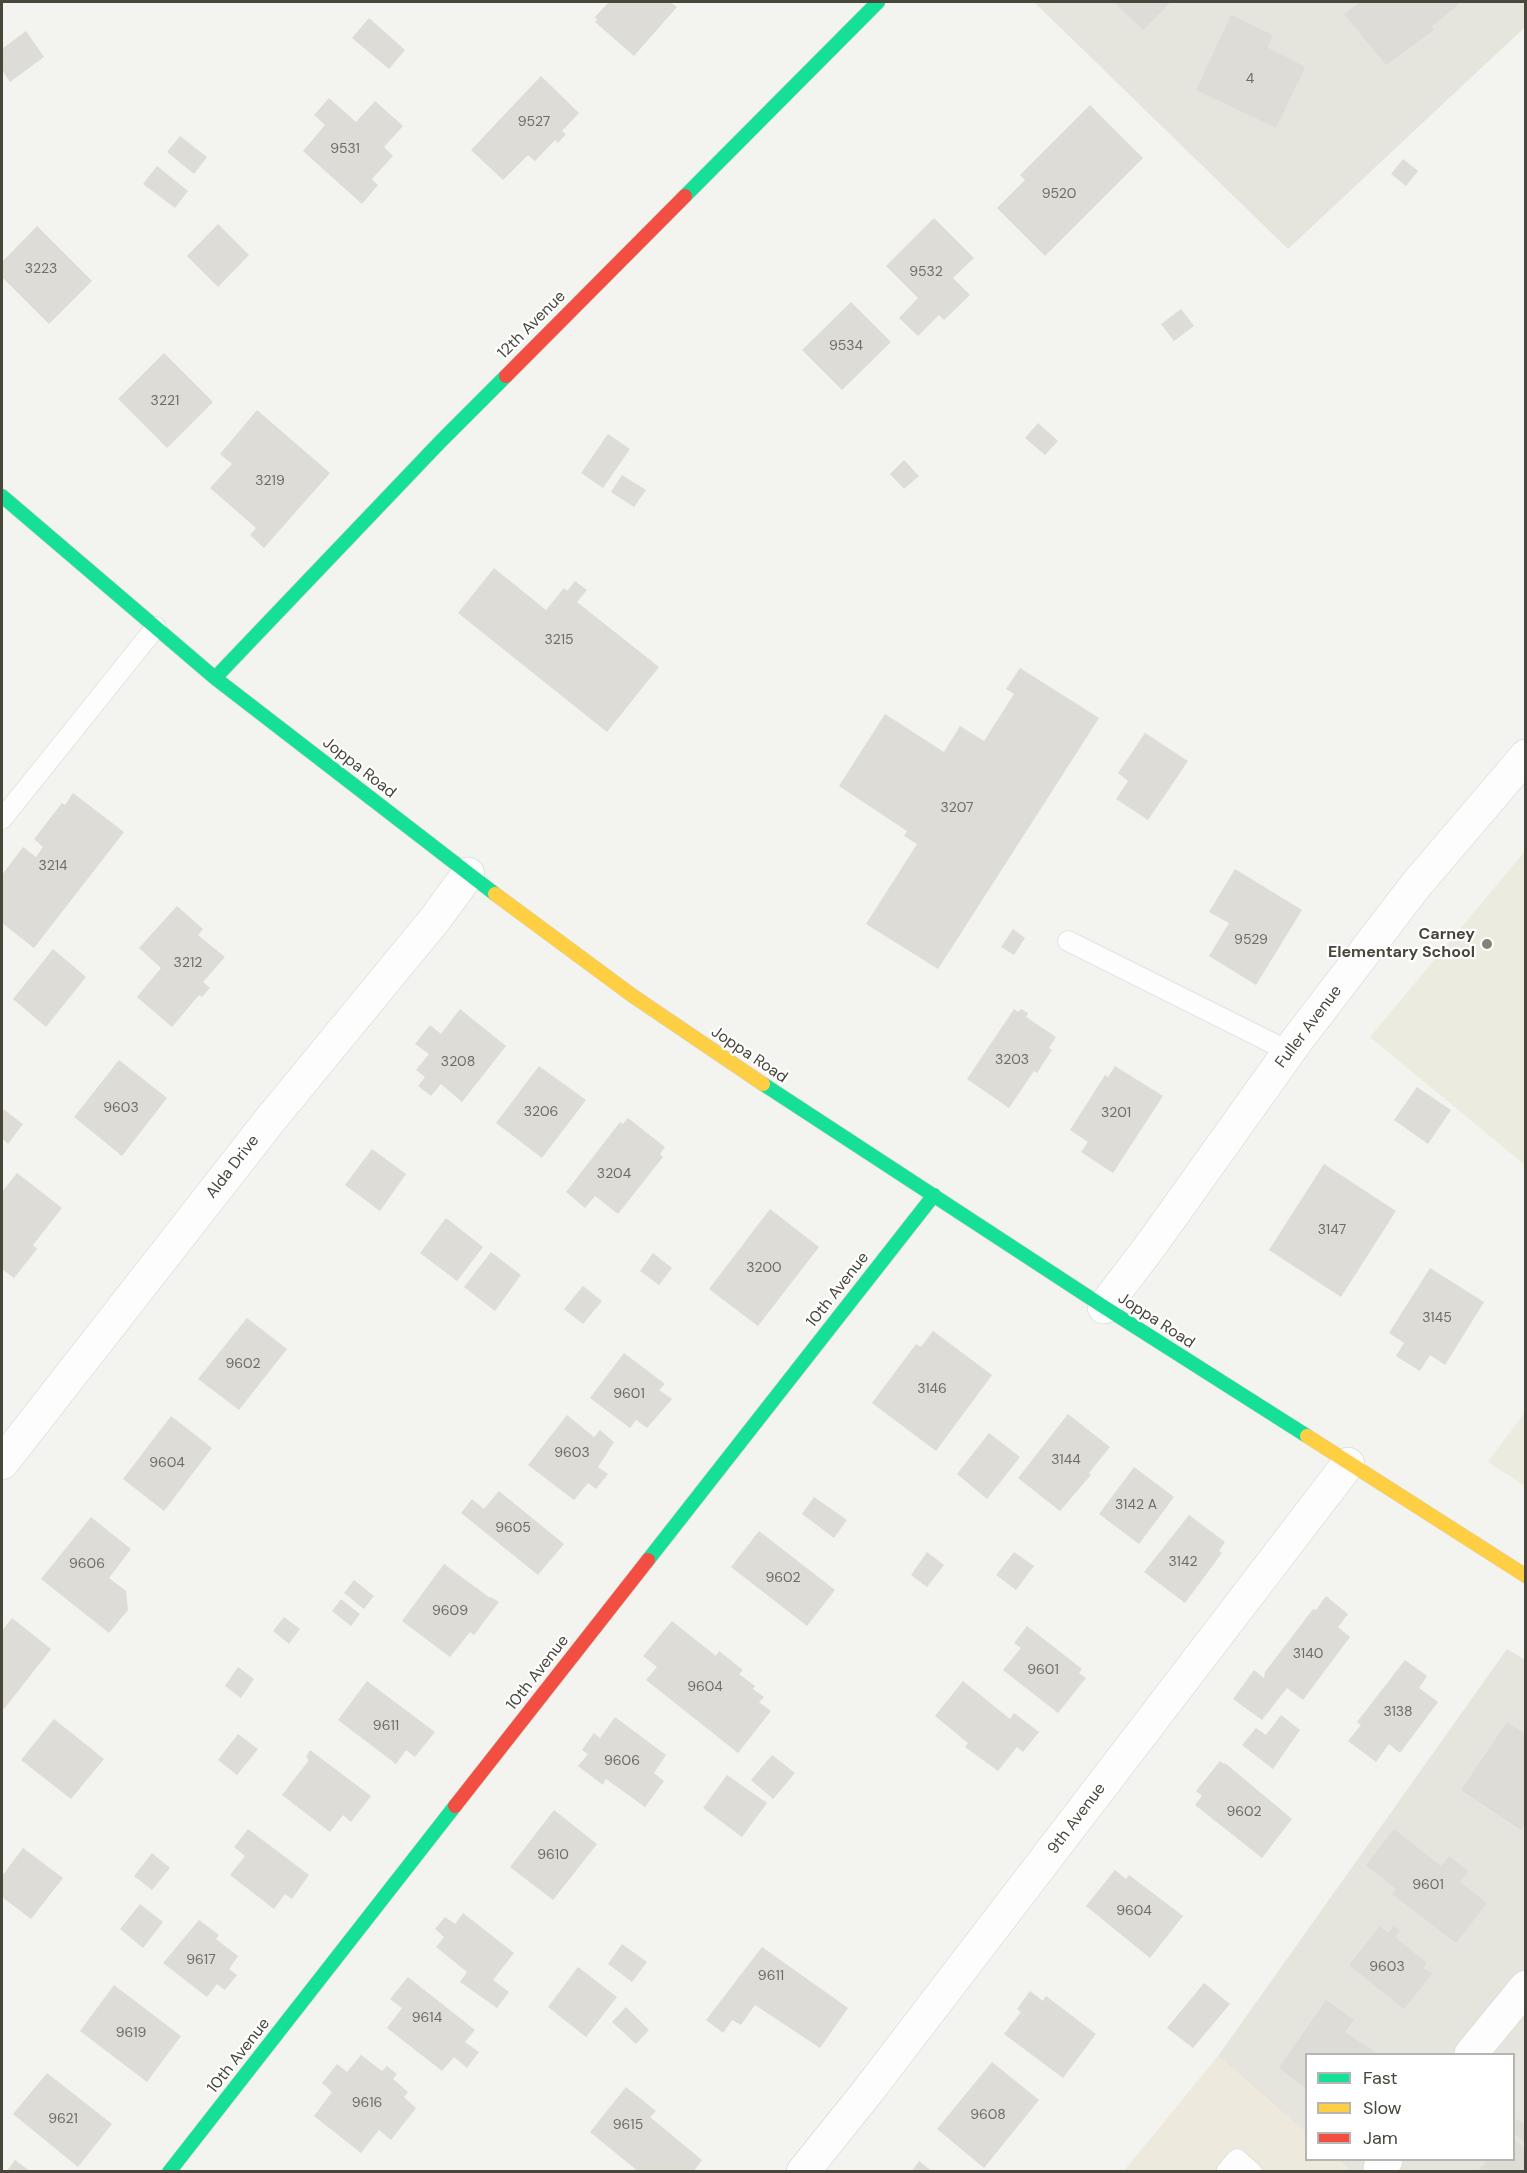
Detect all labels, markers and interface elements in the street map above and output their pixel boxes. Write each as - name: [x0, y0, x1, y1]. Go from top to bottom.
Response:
- house number: 4: [1246, 71, 1254, 87]
- house number: 9527: [518, 114, 550, 130]
- house number: 9531: [330, 141, 360, 157]
- house number: 9520: [1042, 186, 1076, 202]
- house number: 3223: [25, 261, 57, 277]
- house number: 9532: [909, 264, 943, 280]
- street label: 12th Avenue: [494, 287, 570, 363]
- house number: 9534: [829, 338, 863, 354]
- house number: 3221: [151, 393, 179, 409]
- house number: 3219: [255, 473, 285, 489]
- house number: 3215: [544, 632, 574, 648]
- street label: Joppa Road: [319, 733, 399, 803]
- house number: 3207: [940, 800, 974, 816]
- house number: 3214: [38, 858, 68, 874]
- place label: Carney Elementary School: [1328, 925, 1475, 963]
- house number: 9529: [1234, 932, 1268, 948]
- marker: Carney Elementary School: [1480, 937, 1494, 951]
- house number: 3212: [174, 955, 202, 971]
- street label: Fuller Avenue: [1272, 982, 1346, 1072]
- street label: Joppa Road: [707, 1023, 791, 1087]
- house number: 3203: [995, 1052, 1029, 1068]
- house number: 3208: [441, 1054, 475, 1070]
- house number: 9603: [103, 1100, 139, 1116]
- house number: 3206: [524, 1104, 558, 1120]
- house number: 3201: [1101, 1105, 1131, 1121]
- street label: Alda Drive: [202, 1132, 264, 1202]
- house number: 3204: [597, 1166, 631, 1182]
- house number: 3147: [1318, 1222, 1346, 1238]
- street label: 10th Avenue: [803, 1249, 873, 1331]
- house number: 3200: [746, 1260, 782, 1276]
- street label: Joppa Road: [1114, 1289, 1198, 1353]
- house number: 3145: [1422, 1310, 1452, 1326]
- house number: 9602: [225, 1356, 261, 1372]
- house number: 3146: [917, 1381, 947, 1397]
- house number: 9601: [613, 1386, 645, 1402]
- house number: 9603: [554, 1445, 590, 1461]
- house number: 3144: [1051, 1452, 1081, 1468]
- house number: 9604: [149, 1455, 185, 1471]
- house number: 3142 A: [1115, 1497, 1157, 1513]
- house number: 9605: [495, 1520, 531, 1536]
- house number: 3142: [1169, 1554, 1197, 1570]
- house number: 9606: [69, 1556, 105, 1572]
- house number: 9602: [765, 1570, 801, 1586]
- house number: 9609: [432, 1603, 468, 1619]
- street label: 10th Avenue: [503, 1632, 573, 1714]
- house number: 3140: [1293, 1646, 1323, 1662]
- house number: 9601: [1027, 1662, 1059, 1678]
- house number: 9604: [687, 1679, 723, 1695]
- house number: 3138: [1383, 1704, 1413, 1720]
- house number: 9611: [373, 1718, 399, 1734]
- house number: 9606: [604, 1753, 640, 1769]
- street label: 9th Avenue: [1044, 1780, 1110, 1858]
- house number: 9602: [1226, 1804, 1262, 1820]
- house number: 9610: [537, 1847, 569, 1863]
- house number: 9601: [1412, 1877, 1444, 1893]
- house number: 9604: [1116, 1903, 1152, 1919]
- house number: 9617: [186, 1952, 216, 1968]
- house number: 9603: [1369, 1959, 1405, 1975]
- house number: 9611: [758, 1968, 784, 1984]
- house number: 9614: [412, 2010, 442, 2026]
- street label: 10th Avenue: [204, 2015, 274, 2097]
- house number: 9619: [116, 2025, 146, 2041]
- legend: [1305, 2053, 1515, 2161]
- text: Fast: [1363, 2066, 1398, 2090]
- house number: 9616: [352, 2095, 382, 2111]
- text: Slow: [1363, 2096, 1402, 2120]
- house number: 9608: [970, 2107, 1006, 2123]
- house number: 9621: [48, 2111, 78, 2127]
- house number: 9615: [613, 2117, 643, 2133]
- text: Jam: [1363, 2126, 1398, 2150]

